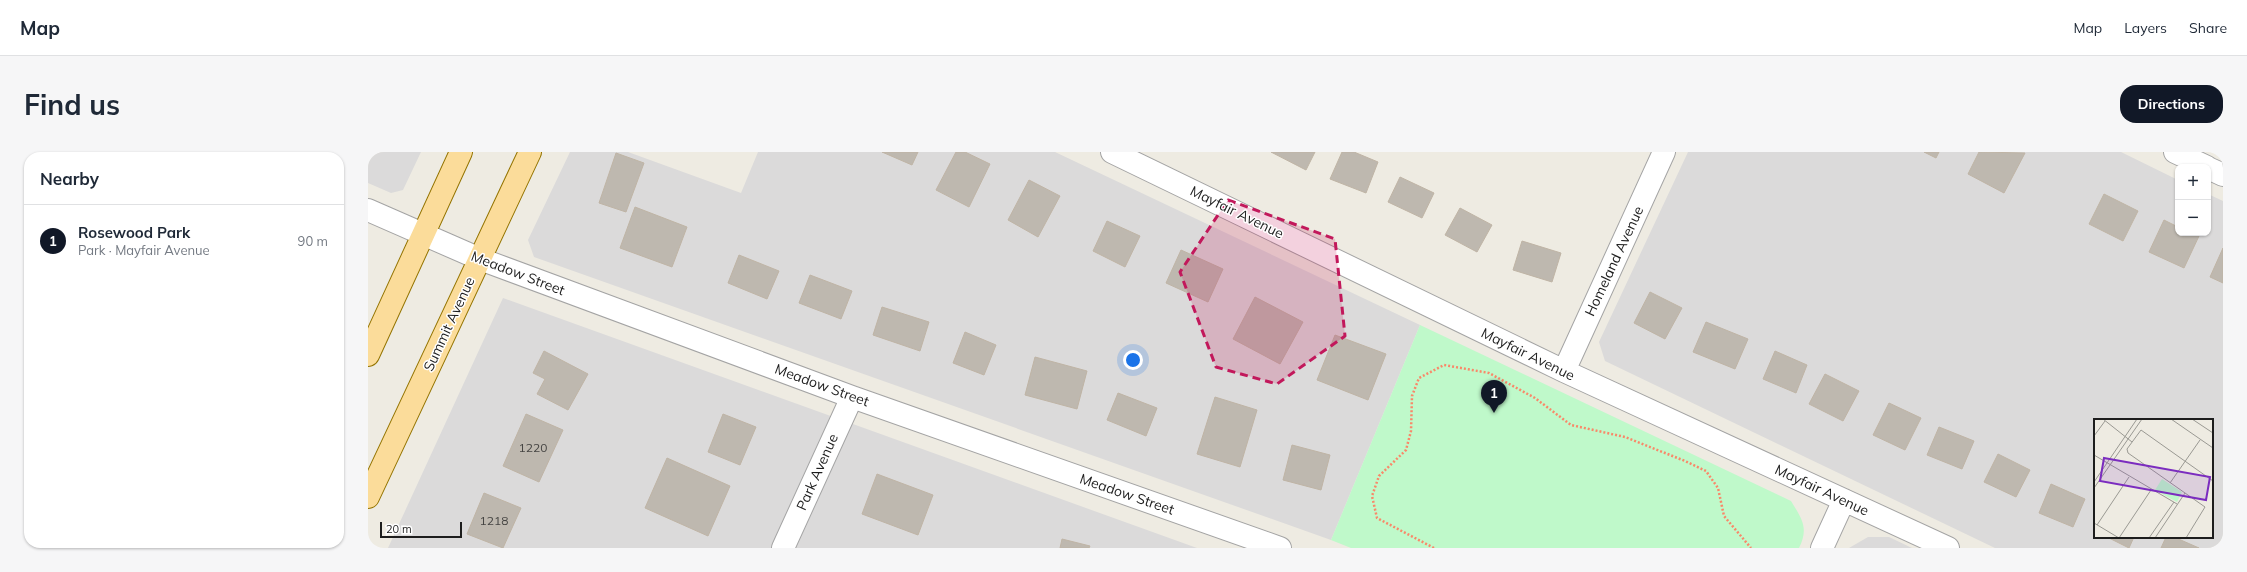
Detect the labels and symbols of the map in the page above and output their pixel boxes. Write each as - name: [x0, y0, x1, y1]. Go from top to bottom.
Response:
- street label: Mayfair Avenue: [1187, 182, 1287, 242]
- street label: Homeland Avenue: [1581, 203, 1647, 319]
- street label: Meadow Street: [469, 247, 567, 299]
- street label: Summit Avenue: [419, 274, 479, 374]
- street label: Mayfair Avenue: [1478, 324, 1578, 384]
- your location: [1123, 350, 1143, 370]
- street label: Meadow Street: [772, 360, 872, 410]
- pin: 1: [1481, 380, 1507, 413]
- inset map: [2094, 419, 2213, 538]
- street label: Park Avenue: [792, 431, 842, 513]
- house number: 1220: [519, 440, 547, 455]
- street label: Mayfair Avenue: [1772, 460, 1872, 520]
- street label: Meadow Street: [1077, 469, 1177, 519]
- house number: 1218: [480, 513, 508, 528]
- scale bar: [380, 520, 462, 539]

